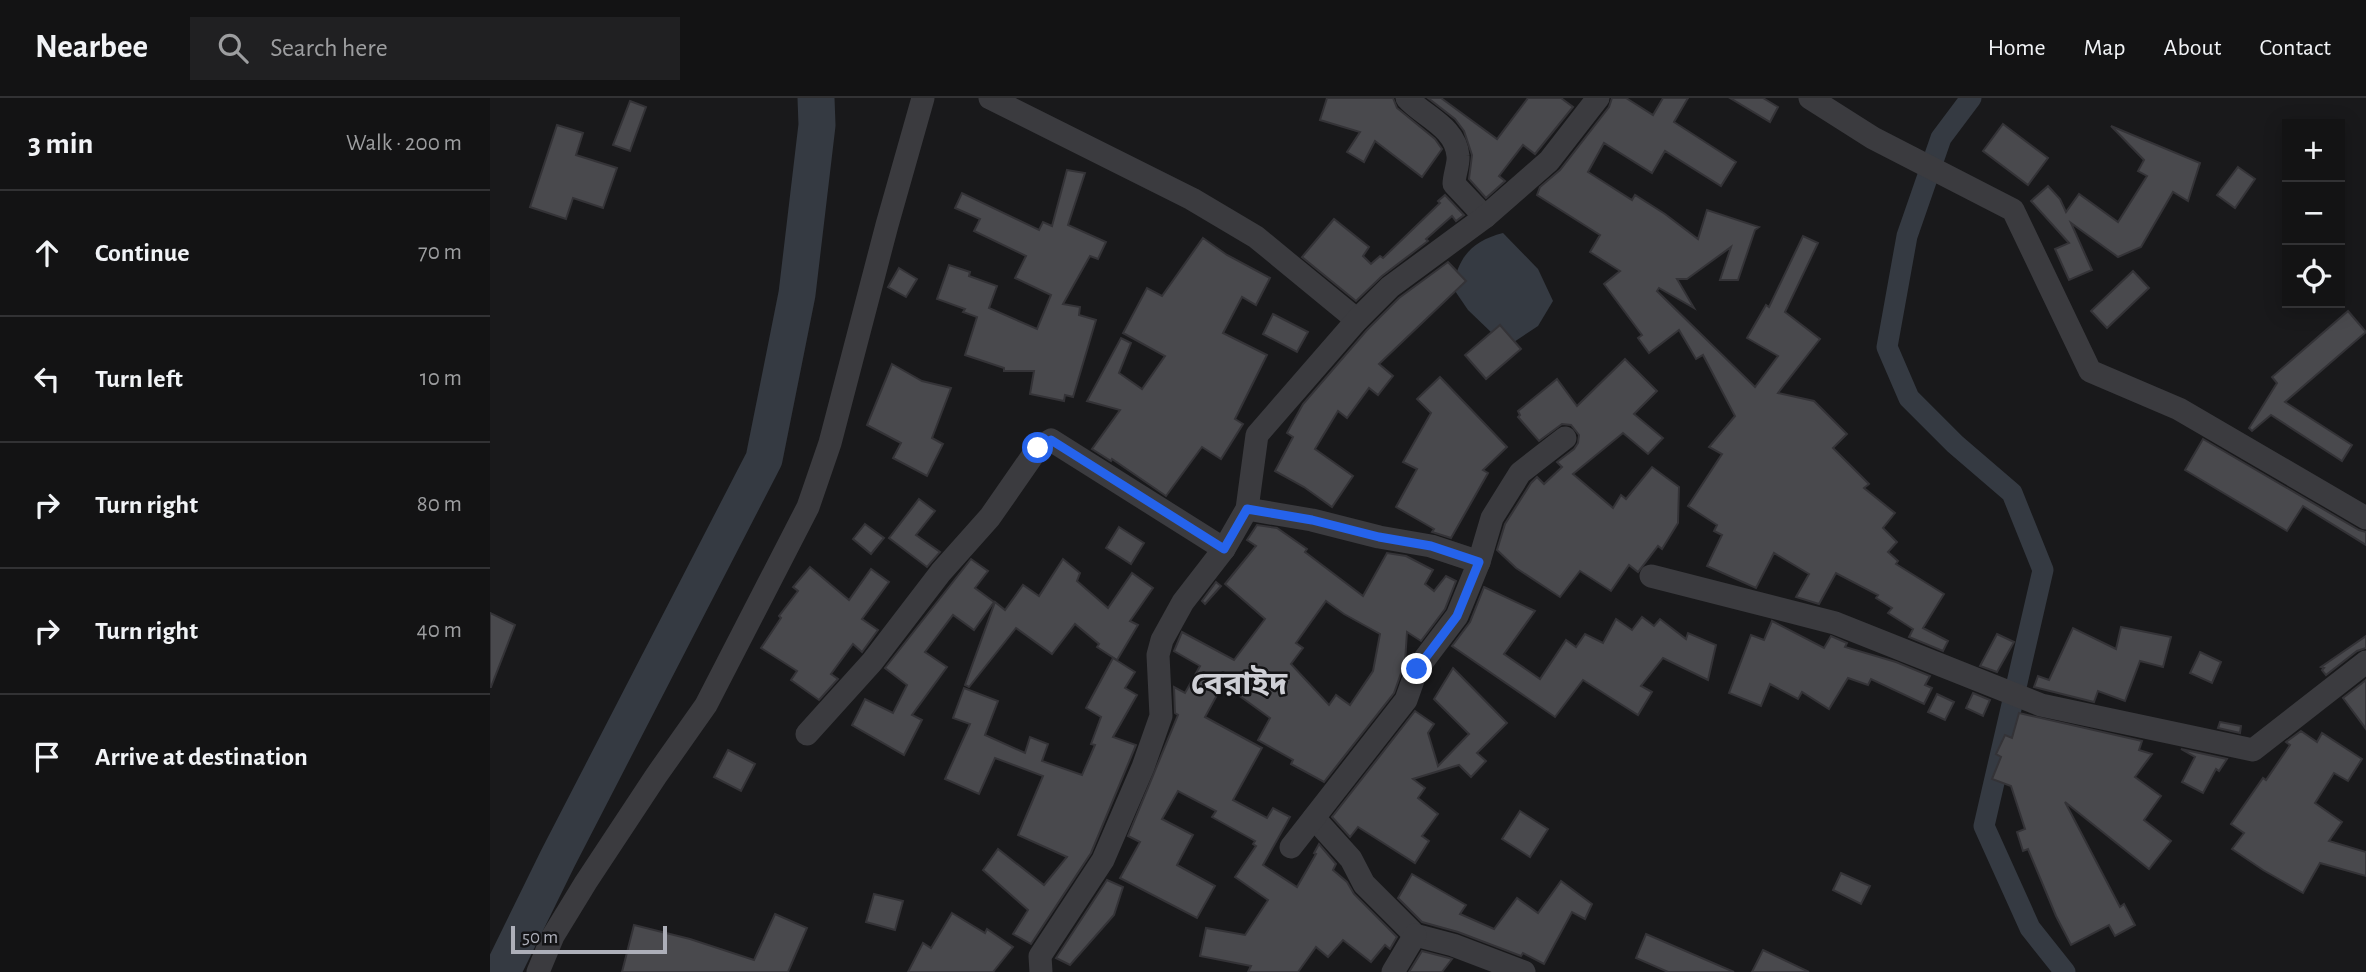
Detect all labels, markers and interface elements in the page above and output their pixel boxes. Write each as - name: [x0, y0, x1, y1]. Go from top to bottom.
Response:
- search box: [190, 17, 680, 80]
- icon: search: [214, 29, 252, 67]
- text: Nearbee: [35, 31, 148, 64]
- text: Search here: [270, 35, 388, 61]
- text: Home: [1988, 36, 2046, 60]
- text: Map: [2084, 36, 2126, 60]
- text: About: [2164, 36, 2221, 60]
- text: Contact: [2259, 36, 2331, 60]
- map controls: [2282, 119, 2345, 308]
- button: +: [2282, 119, 2345, 182]
- text: 3 min: [28, 129, 93, 159]
- text: Walk · 200 m: [346, 132, 462, 155]
- button: −: [2282, 182, 2345, 245]
- icon: ahead: [28, 234, 66, 272]
- text: Continue: [95, 240, 190, 266]
- text: 70 m: [418, 241, 462, 264]
- button: locate: [2282, 245, 2345, 308]
- icon: left: [28, 360, 66, 398]
- text: Turn left: [95, 366, 183, 392]
- text: 10 m: [420, 367, 462, 390]
- route start: [1022, 432, 1053, 463]
- icon: right: [28, 486, 66, 524]
- text: Turn right: [95, 492, 198, 518]
- text: 80 m: [417, 493, 462, 516]
- icon: right: [28, 612, 66, 650]
- text: Turn right: [95, 618, 198, 644]
- text: 40 m: [417, 619, 462, 642]
- route end: [1401, 653, 1432, 684]
- district label: বেরাইদ: [1191, 665, 1288, 700]
- icon: arrive: [28, 738, 66, 776]
- text: Arrive at destination: [95, 744, 308, 770]
- scale bar: [511, 923, 667, 955]
- text: 50 m: [522, 928, 558, 947]

